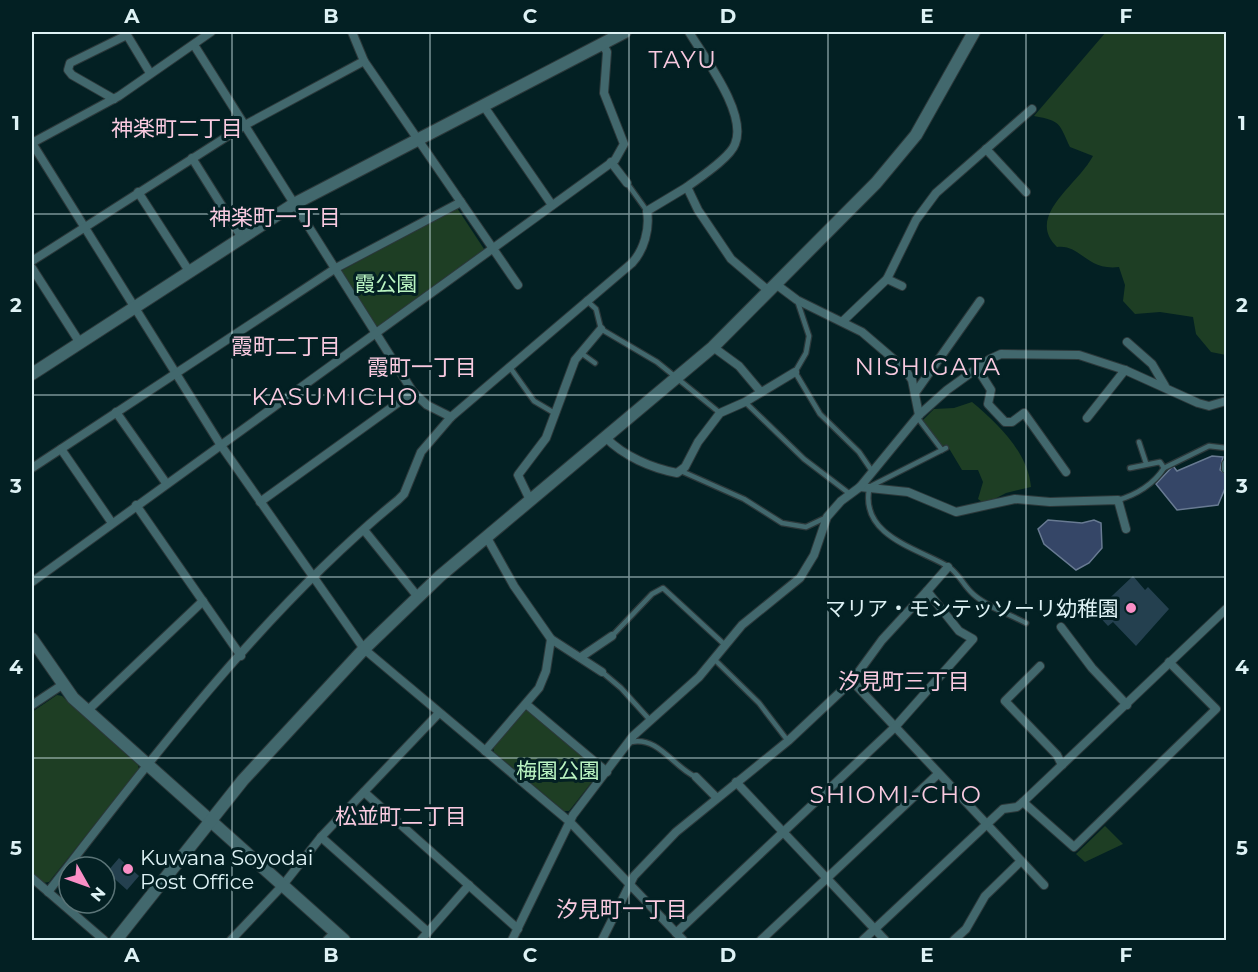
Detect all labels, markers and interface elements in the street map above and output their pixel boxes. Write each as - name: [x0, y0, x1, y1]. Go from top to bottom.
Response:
- text: A: [123, 4, 140, 28]
- text: B: [323, 4, 339, 28]
- text: C: [523, 4, 538, 28]
- text: D: [720, 4, 736, 28]
- text: E: [920, 4, 934, 28]
- text: F: [1120, 4, 1133, 28]
- district label: TAYU: [648, 45, 718, 74]
- text: 1: [12, 111, 20, 135]
- text: 1: [1238, 111, 1246, 135]
- district label: 神楽町二丁目: [111, 115, 243, 142]
- district label: 神楽町一丁目: [209, 204, 341, 231]
- park label: 霞公園: [355, 271, 418, 296]
- text: 2: [10, 293, 22, 317]
- text: 2: [1236, 293, 1248, 317]
- district label: 霞町二丁目: [231, 333, 341, 360]
- district label: NISHIGATA: [855, 352, 1001, 381]
- district label: 霞町一丁目: [367, 354, 477, 381]
- district label: KASUMICHO: [251, 382, 419, 411]
- text: 3: [9, 474, 22, 498]
- text: 3: [1235, 474, 1248, 498]
- place label: マリア・モンテッソーリ幼稚園: [825, 596, 1119, 621]
- marker: マリア・モンテッソーリ幼稚園: [1124, 601, 1138, 615]
- text: 4: [9, 655, 23, 679]
- text: 4: [1235, 655, 1249, 679]
- district label: 汐見町三丁目: [838, 668, 970, 695]
- park label: 梅園公園: [516, 758, 600, 783]
- district label: SHIOMI-CHO: [810, 780, 982, 809]
- district label: 松並町二丁目: [335, 803, 467, 830]
- text: 5: [10, 836, 22, 860]
- text: 5: [1236, 836, 1248, 860]
- place label: Kuwana Soyodai Post Office: [140, 845, 313, 894]
- north arrow: [57, 855, 117, 915]
- marker: Kuwana Soyodai Post Office: [121, 862, 135, 876]
- text: N: [87, 883, 110, 905]
- district label: 汐見町一丁目: [556, 896, 688, 923]
- text: A: [123, 943, 140, 967]
- text: B: [323, 943, 339, 967]
- text: C: [523, 943, 538, 967]
- text: D: [720, 943, 736, 967]
- text: E: [920, 943, 934, 967]
- text: F: [1120, 943, 1133, 967]

